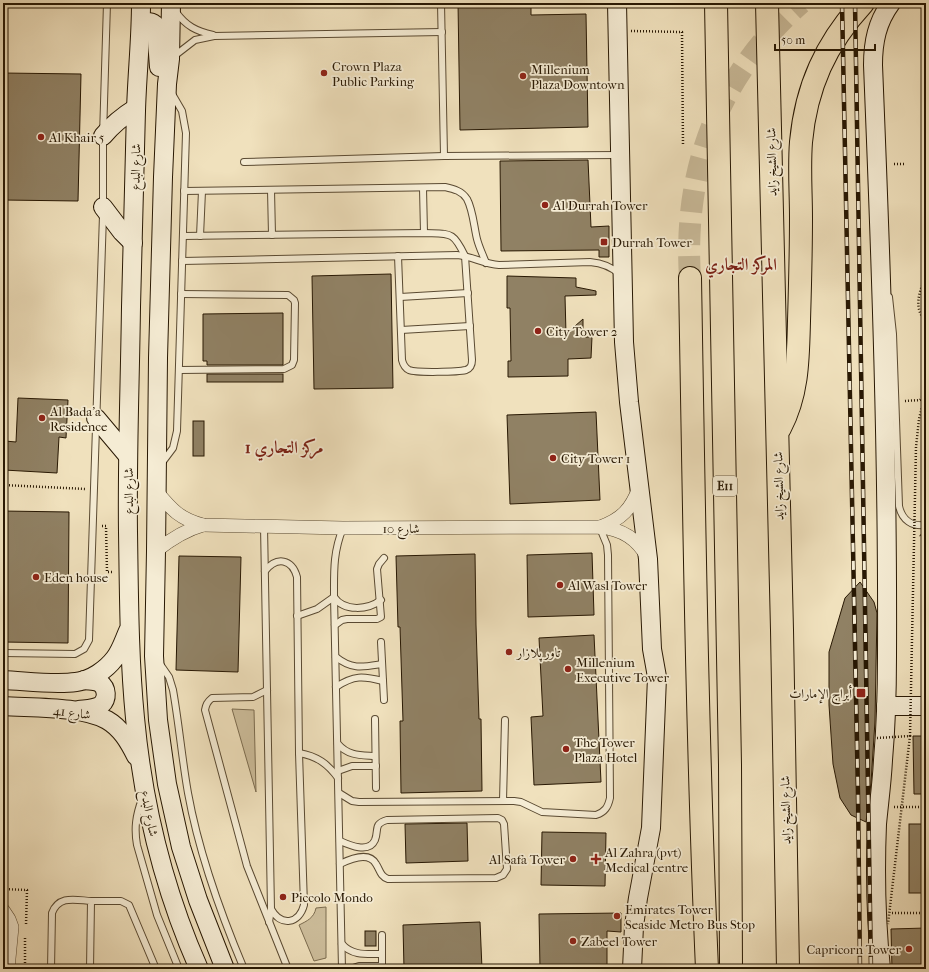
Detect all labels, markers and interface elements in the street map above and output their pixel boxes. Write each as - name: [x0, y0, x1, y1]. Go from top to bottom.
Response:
- scale bar: [775, 26, 875, 52]
- text: 50 m: [781, 33, 805, 47]
- place label: Crown Plaza Public Parking: [332, 59, 415, 89]
- place label: Millenium Plaza Downtown: [531, 62, 625, 92]
- marker: Crown Plaza Public Parking: [319, 68, 329, 78]
- marker: Millenium Plaza Downtown: [518, 71, 528, 81]
- street label: شارع الشيخ زايد: [763, 128, 784, 196]
- place label: Al Khair 5: [48, 130, 105, 145]
- marker: Al Khair 5: [36, 132, 46, 142]
- street label: شارع البدع: [128, 143, 147, 191]
- place label: Al Durrah Tower: [552, 198, 648, 213]
- marker: Al Durrah Tower: [540, 200, 550, 210]
- place label: Durrah Tower: [612, 235, 692, 250]
- marker: Durrah Tower: [599, 237, 609, 247]
- district label: المركز التجاري: [705, 254, 777, 278]
- place label: City Tower 2: [546, 324, 618, 339]
- marker: City Tower 2: [533, 326, 543, 336]
- place label: Al Bada'a Residence: [49, 404, 108, 434]
- marker: Al Bada'a Residence: [37, 413, 47, 423]
- district label: مركز التجاري 1: [245, 437, 323, 461]
- place label: City Tower 1: [561, 451, 630, 466]
- street label: شارع الشيخ زايد: [770, 452, 791, 520]
- marker: City Tower 1: [548, 453, 558, 463]
- street label: شارع البدع: [121, 468, 140, 514]
- road number: E11: [713, 476, 737, 496]
- street label: شارع 10: [382, 521, 420, 540]
- place label: Eden house: [44, 570, 109, 585]
- marker: Eden house: [31, 572, 41, 582]
- place label: Al Wasl Tower: [567, 578, 648, 593]
- marker: Al Wasl Tower: [555, 580, 565, 590]
- place label: تاور پلازار: [515, 645, 561, 662]
- marker: تاور پلازار: [504, 647, 514, 657]
- place label: Millenium Executive Tower: [576, 655, 669, 685]
- marker: Millenium Executive Tower: [563, 664, 573, 674]
- place label: أبراج الإمارات: [789, 685, 852, 705]
- marker: أبراج الإمارات: [855, 687, 867, 699]
- street label: شارع 41: [52, 703, 92, 726]
- place label: The Tower Plaza Hotel: [574, 735, 638, 765]
- marker: The Tower Plaza Hotel: [561, 744, 571, 754]
- street label: شارع الشيخ زايد: [777, 776, 798, 844]
- street label: شارع البدع: [134, 789, 161, 838]
- place label: Al Zahra (pvt) Medical centre: [604, 845, 689, 875]
- place label: Al Safa Tower: [488, 852, 565, 867]
- marker: Al Zahra (pvt) Medical centre: [590, 853, 602, 865]
- marker: Al Safa Tower: [568, 854, 578, 864]
- place label: Piccolo Mondo: [291, 890, 373, 905]
- marker: Piccolo Mondo: [278, 892, 288, 902]
- place label: Emirates Tower Seaside Metro Bus Stop: [625, 902, 755, 932]
- marker: Emirates Tower Seaside Metro Bus Stop: [612, 911, 622, 921]
- place label: Zabeel Tower: [581, 934, 658, 949]
- marker: Zabeel Tower: [568, 936, 578, 946]
- place label: Capricorn Tower: [807, 942, 901, 957]
- marker: Capricorn Tower: [904, 944, 914, 954]

